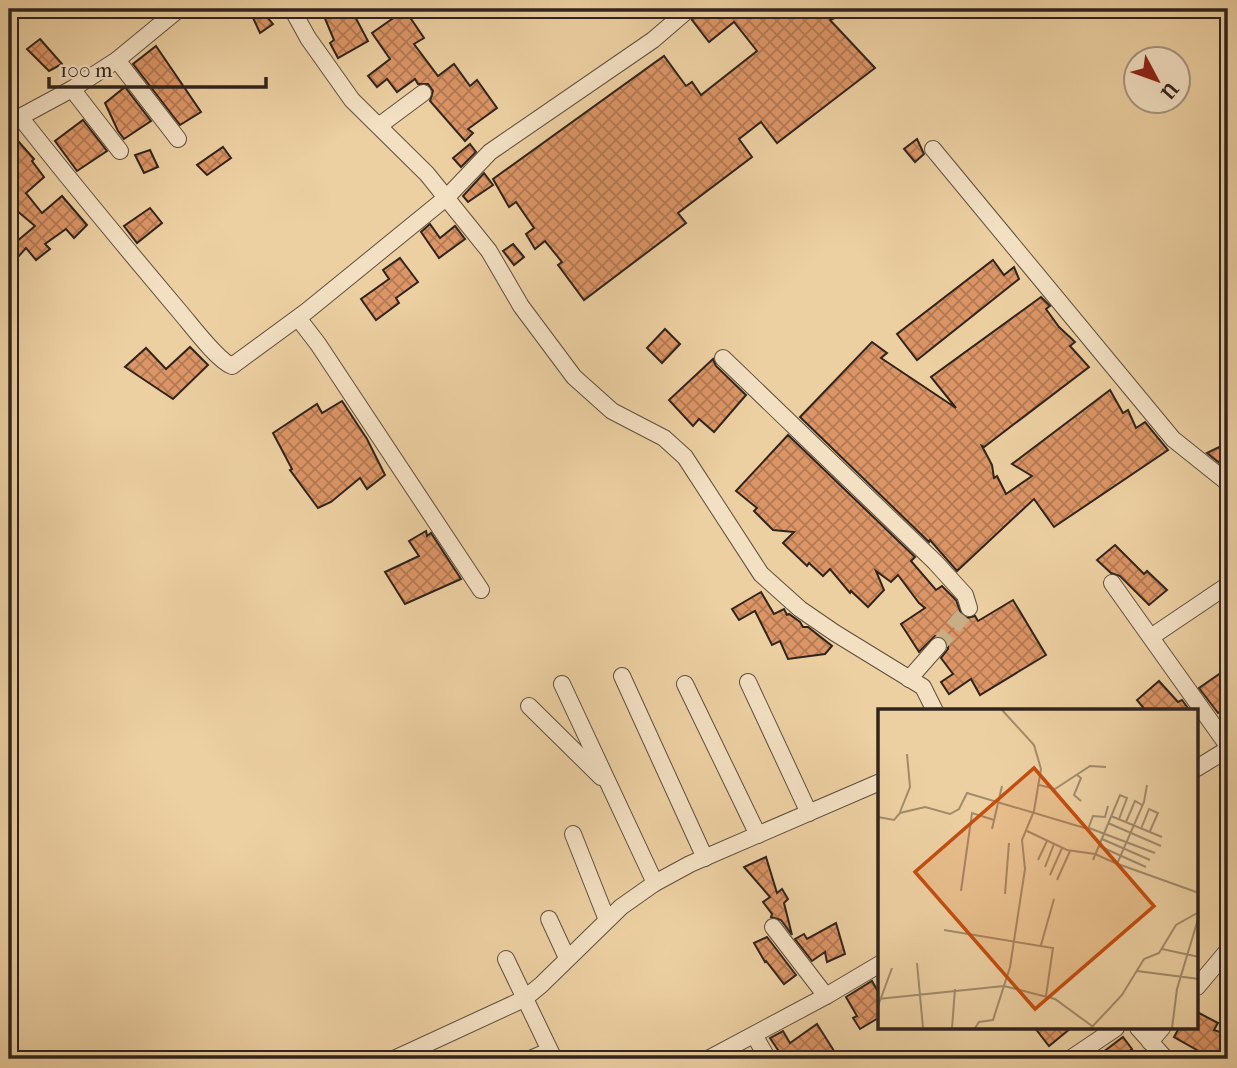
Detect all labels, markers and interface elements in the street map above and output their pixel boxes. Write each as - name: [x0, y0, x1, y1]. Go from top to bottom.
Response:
- scale bar: [49, 46, 266, 90]
- north arrow: [1122, 46, 1192, 116]
- text: 100 m: [60, 58, 113, 82]
- text: U: [1156, 77, 1183, 103]
- inset map: [878, 709, 1198, 1030]

